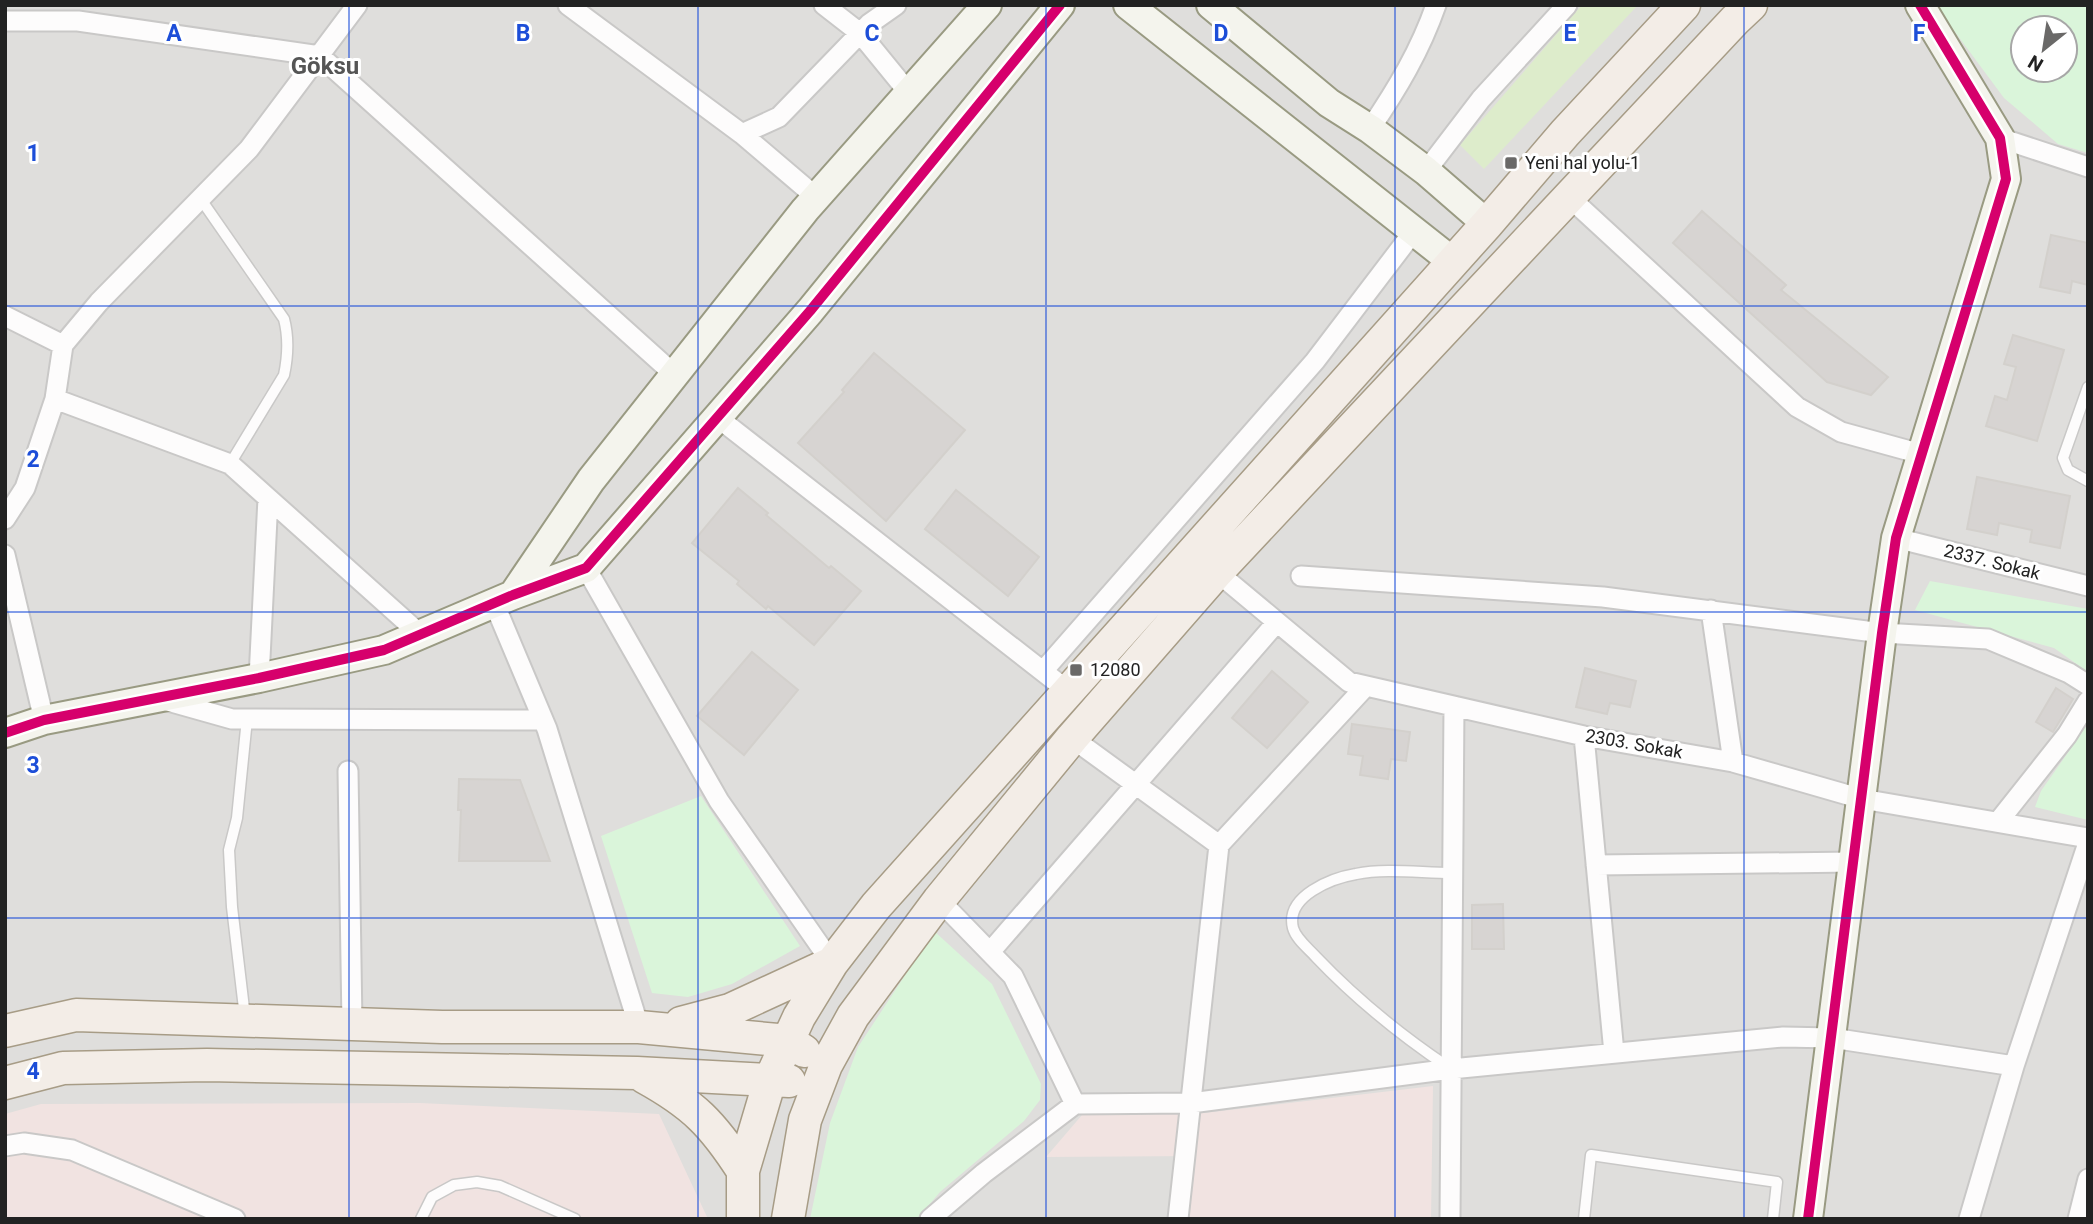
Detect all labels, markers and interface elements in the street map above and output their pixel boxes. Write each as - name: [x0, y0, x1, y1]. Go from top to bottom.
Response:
- north arrow: [2009, 14, 2079, 84]
- text: A: [166, 20, 182, 47]
- text: B: [516, 20, 530, 47]
- text: C: [864, 20, 880, 47]
- text: D: [1214, 20, 1228, 47]
- text: E: [1564, 20, 1577, 47]
- text: F: [1913, 20, 1926, 47]
- text: N: [2024, 50, 2047, 77]
- district label: Göksu: [291, 52, 359, 80]
- text: 1: [26, 140, 40, 167]
- place label: Yeni hal yolu-1: [1525, 152, 1640, 173]
- marker: Yeni hal yolu-1: [1503, 155, 1519, 171]
- text: 2: [26, 446, 40, 473]
- street label: 2337. Sokak: [1942, 539, 2043, 584]
- place label: 12080: [1090, 659, 1141, 680]
- marker: 12080: [1068, 662, 1084, 678]
- street label: 2303. Sokak: [1584, 725, 1685, 763]
- text: 3: [26, 752, 40, 779]
- text: 4: [26, 1058, 40, 1085]

